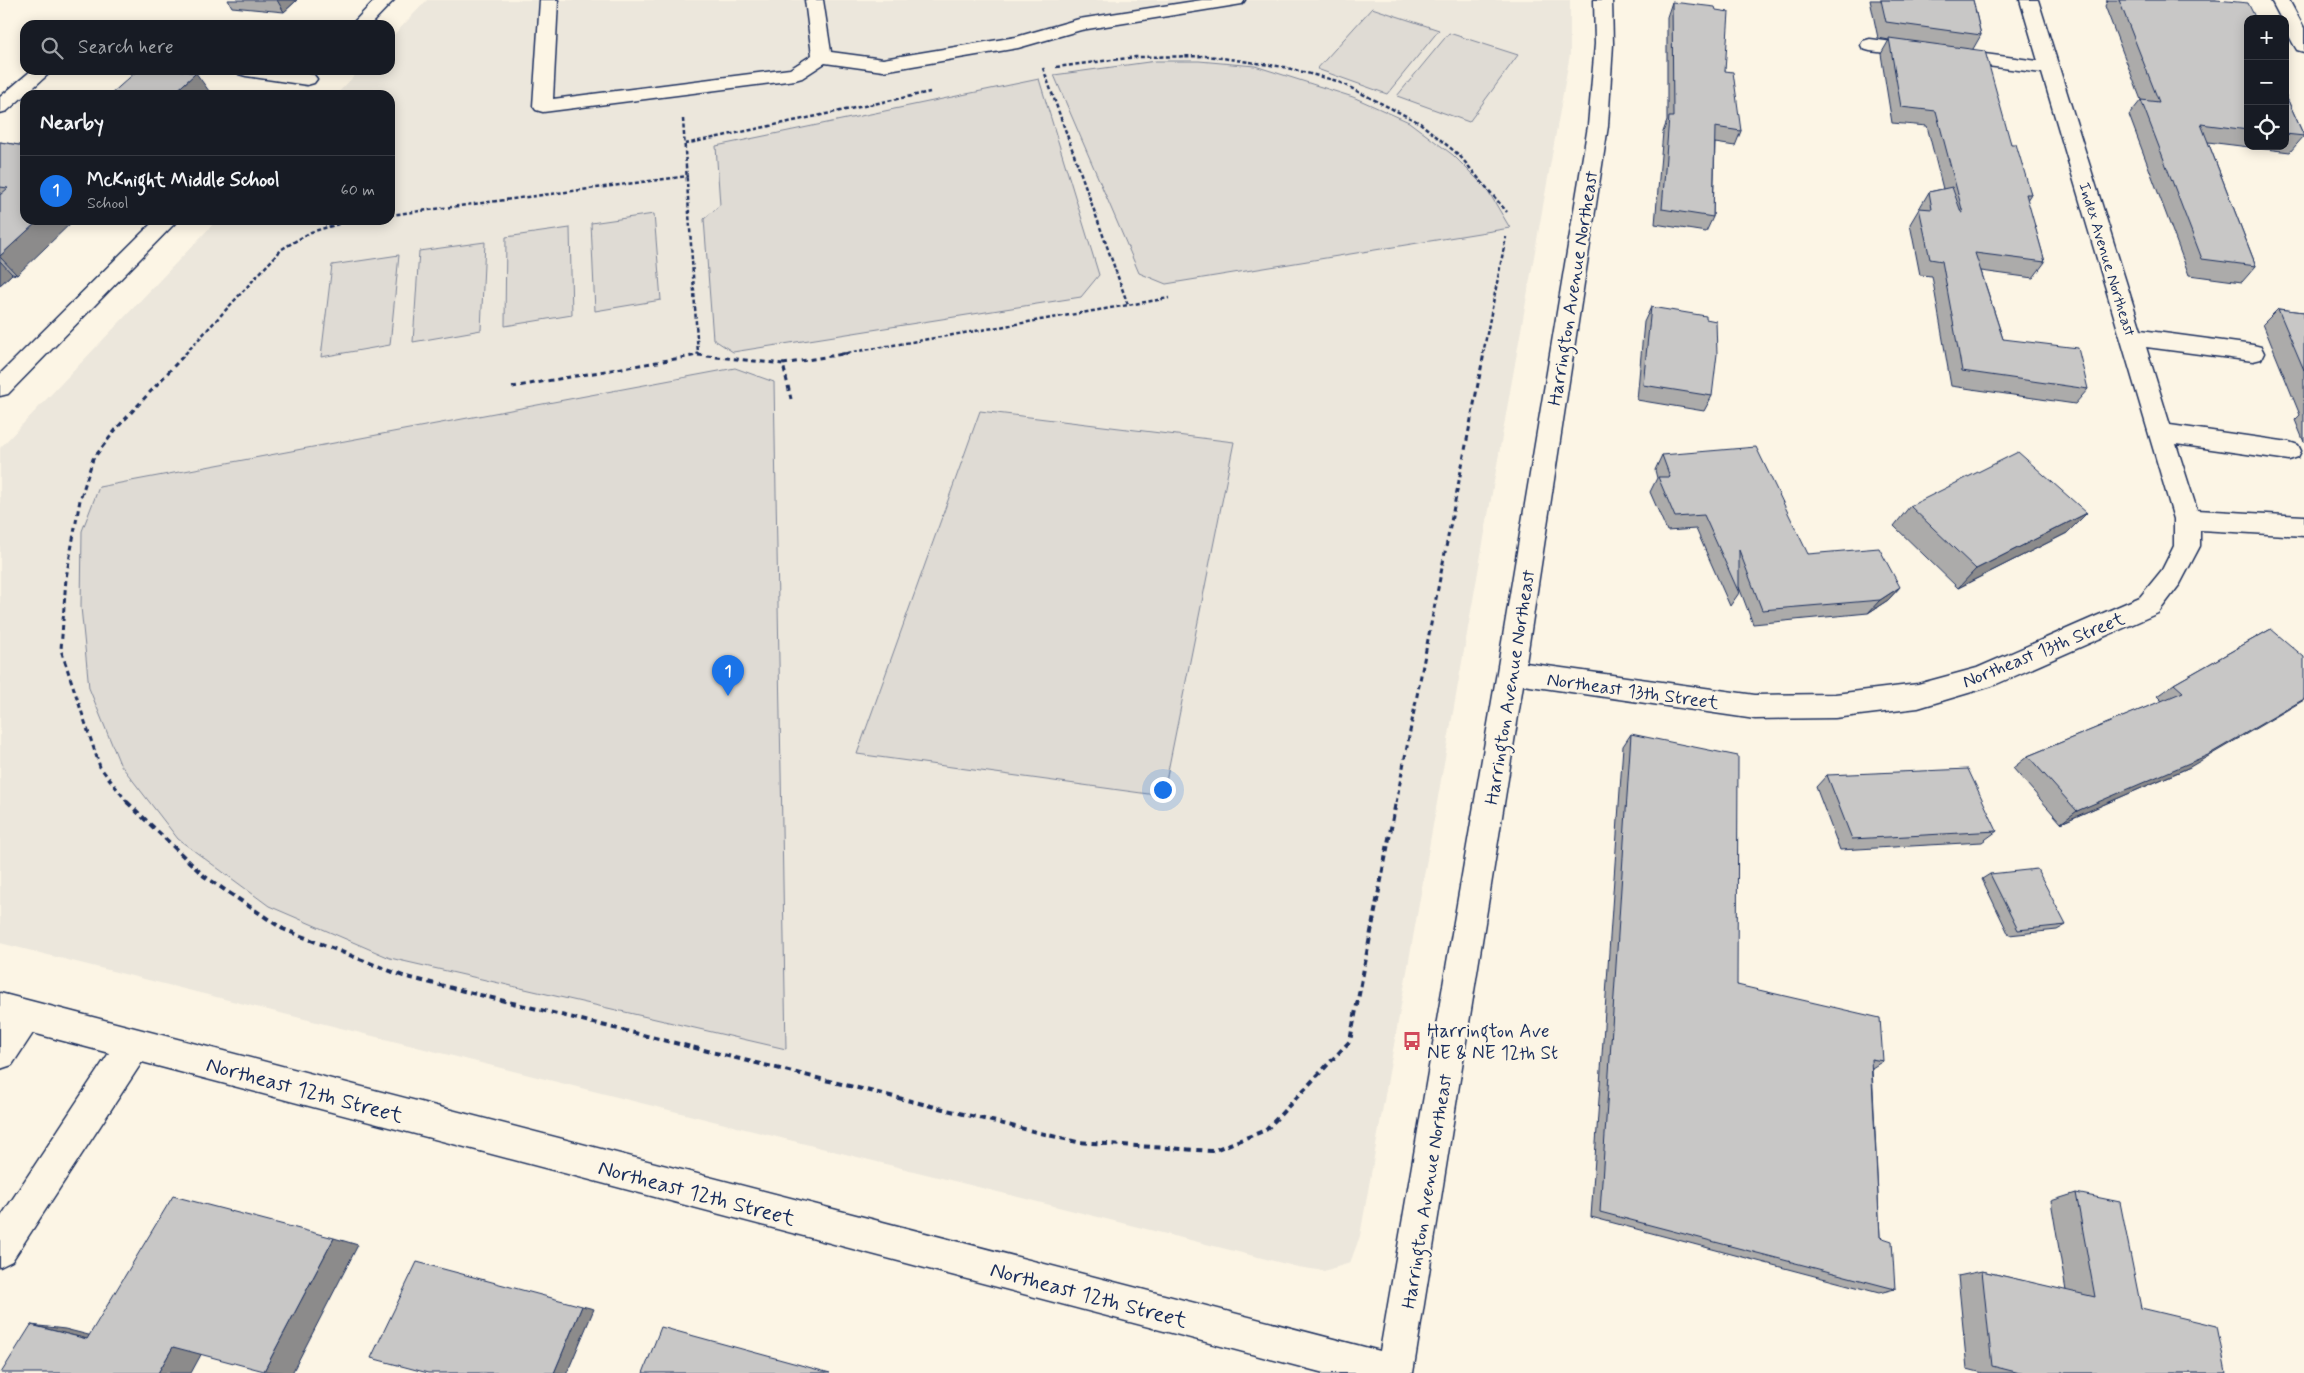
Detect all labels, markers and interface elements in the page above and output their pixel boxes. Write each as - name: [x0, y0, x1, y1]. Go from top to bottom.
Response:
- map controls: [2244, 15, 2289, 150]
- button: +: [2244, 15, 2289, 60]
- search box: [20, 20, 395, 75]
- icon: search: [38, 34, 66, 62]
- text: Search here: [78, 35, 174, 60]
- button: −: [2244, 60, 2289, 105]
- button: locate: [2244, 105, 2289, 150]
- text: Nearby: [40, 109, 104, 137]
- text: McKnight Middle School: [87, 168, 279, 193]
- street label: Harrington Avenue Northeast: [1543, 169, 1607, 408]
- text: 1: [52, 180, 60, 201]
- text: 60 m: [341, 180, 375, 201]
- street label: Index Avenue Northeast: [2073, 180, 2140, 339]
- text: School: [87, 193, 128, 214]
- street label: Harrington Avenue Northeast: [1480, 568, 1544, 807]
- street label: Northeast 13th Street: [1959, 606, 2128, 694]
- pin: 1: [712, 655, 744, 696]
- street label: Northeast 13th Street: [1545, 667, 1720, 716]
- your location: [1150, 777, 1176, 803]
- place label: Harrington Ave NE & NE 12th St: [1427, 1019, 1558, 1066]
- bus stop icon: Harrington Ave NE & NE 12th St: [1401, 1030, 1423, 1052]
- street label: Northeast 12th Street: [203, 1051, 406, 1131]
- street label: Harrington Avenue Northeast: [1397, 1072, 1461, 1311]
- street label: Northeast 12th Street: [595, 1154, 798, 1234]
- street label: Northeast 12th Street: [987, 1256, 1190, 1336]

